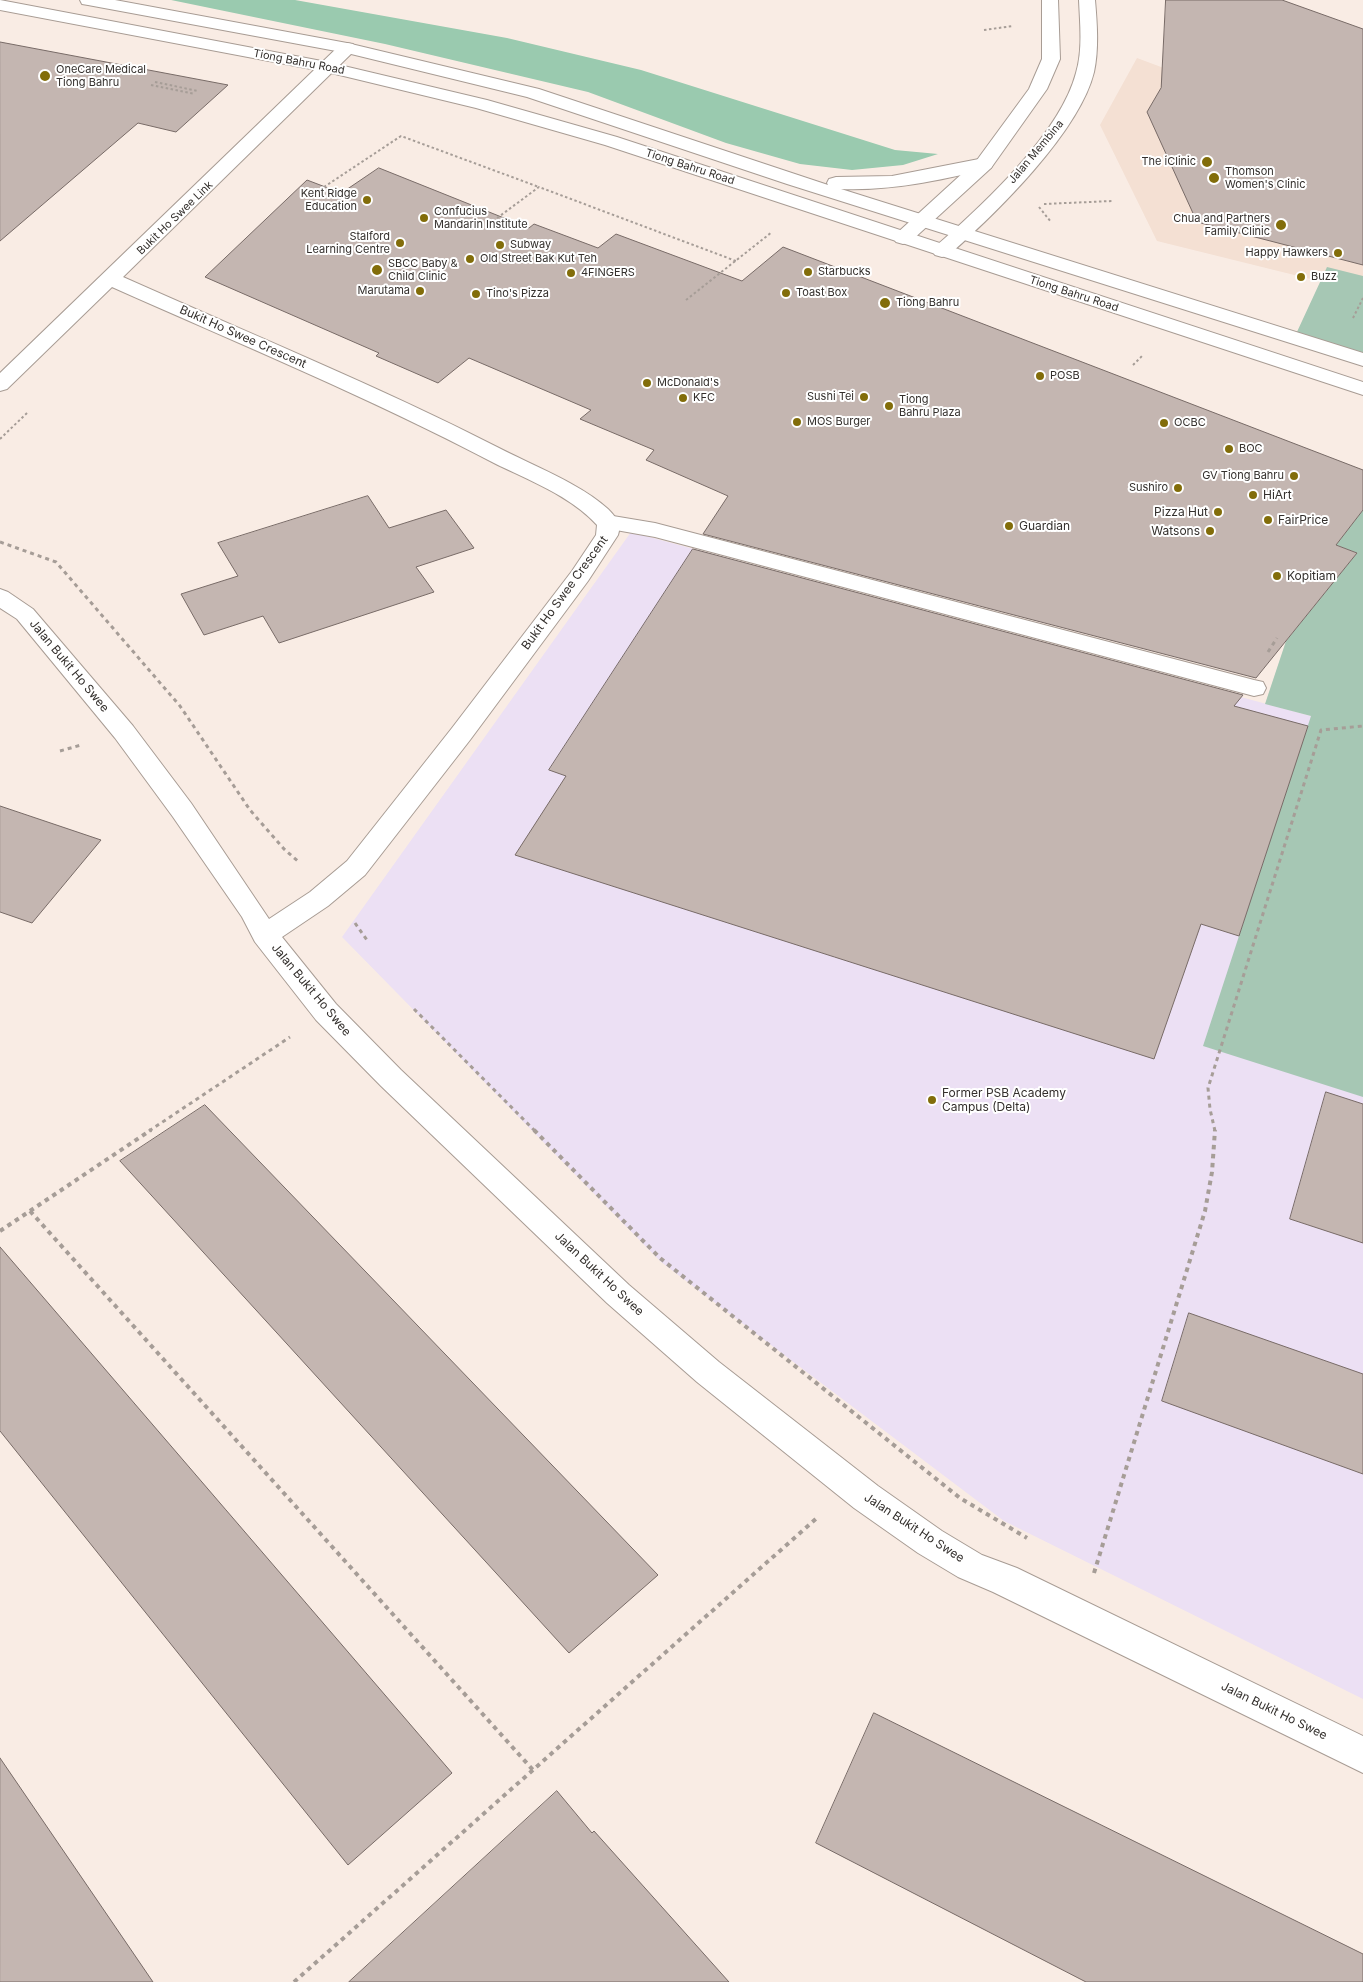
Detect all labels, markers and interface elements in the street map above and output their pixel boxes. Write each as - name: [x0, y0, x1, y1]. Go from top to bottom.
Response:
- street label: Tiong Bahru Road: [252, 47, 346, 77]
- place label: OneCare Medical Tiong Bahru: [56, 63, 146, 89]
- marker: OneCare Medical Tiong Bahru: [38, 69, 52, 83]
- street label: Jalan Membina: [1006, 118, 1066, 186]
- street label: Tiong Bahru Road: [644, 146, 736, 188]
- place label: The iClinic: [1141, 155, 1196, 169]
- marker: The iClinic: [1200, 155, 1214, 169]
- place label: Thomson Women's Clinic: [1225, 165, 1305, 191]
- marker: Thomson Women's Clinic: [1207, 171, 1221, 185]
- street label: Bukit Ho Swee Link: [134, 178, 216, 258]
- place label: Kent Ridge Education: [301, 187, 357, 213]
- marker: Kent Ridge Education: [361, 194, 373, 206]
- place label: Confucius Mandarin Institute: [434, 205, 528, 231]
- marker: Confucius Mandarin Institute: [418, 212, 430, 224]
- place label: Chua and Partners Family Clinic: [1173, 212, 1270, 238]
- marker: Chua and Partners Family Clinic: [1274, 218, 1288, 232]
- place label: Stalford Learning Centre: [306, 230, 390, 256]
- marker: Stalford Learning Centre: [394, 237, 406, 249]
- place label: Subway: [510, 238, 551, 252]
- marker: Subway: [494, 239, 506, 251]
- place label: Happy Hawkers: [1246, 246, 1328, 260]
- marker: Happy Hawkers: [1332, 247, 1344, 259]
- place label: Old Street Bak Kut Teh: [480, 252, 597, 266]
- marker: Old Street Bak Kut Teh: [464, 253, 476, 265]
- place label: SBCC Baby & Child Clinic: [388, 257, 458, 283]
- marker: SBCC Baby & Child Clinic: [370, 263, 384, 277]
- place label: Starbucks: [818, 265, 871, 279]
- place label: 4FINGERS: [581, 266, 635, 280]
- marker: Starbucks: [802, 266, 814, 278]
- marker: 4FINGERS: [565, 267, 577, 279]
- place label: Buzz: [1311, 270, 1337, 284]
- marker: Buzz: [1295, 271, 1307, 283]
- street label: Tiong Bahru Road: [1028, 273, 1120, 315]
- place label: Marutama: [358, 284, 410, 298]
- marker: Marutama: [414, 285, 426, 297]
- place label: Toast Box: [796, 286, 847, 300]
- place label: Tino's Pizza: [486, 287, 549, 301]
- marker: Toast Box: [780, 287, 792, 299]
- marker: Tino's Pizza: [470, 288, 482, 300]
- marker: Tiong Bahru: [878, 296, 892, 310]
- place label: Tiong Bahru: [896, 296, 959, 310]
- street label: Bukit Ho Swee Crescent: [177, 303, 309, 371]
- place label: POSB: [1050, 369, 1080, 383]
- marker: POSB: [1034, 370, 1046, 382]
- place label: McDonald's: [657, 376, 719, 390]
- marker: McDonald's: [641, 377, 653, 389]
- place label: Sushi Tei: [807, 390, 854, 404]
- place label: KFC: [693, 391, 715, 405]
- marker: Sushi Tei: [858, 391, 870, 403]
- marker: KFC: [677, 392, 689, 404]
- place label: Tiong Bahru Plaza: [899, 393, 961, 419]
- marker: Tiong Bahru Plaza: [883, 400, 895, 412]
- place label: MOS Burger: [807, 415, 870, 429]
- marker: MOS Burger: [791, 416, 803, 428]
- place label: OCBC: [1174, 416, 1206, 430]
- marker: OCBC: [1158, 417, 1170, 429]
- place label: BOC: [1239, 442, 1263, 456]
- marker: BOC: [1223, 443, 1235, 455]
- place label: GV Tiong Bahru: [1202, 469, 1284, 483]
- marker: GV Tiong Bahru: [1288, 470, 1300, 482]
- place label: Sushiro: [1129, 481, 1168, 495]
- marker: Sushiro: [1172, 482, 1184, 494]
- place label: HiArt: [1263, 488, 1292, 502]
- marker: HiArt: [1247, 489, 1259, 501]
- place label: Pizza Hut: [1154, 505, 1208, 519]
- marker: Pizza Hut: [1212, 506, 1224, 518]
- place label: FairPrice: [1278, 513, 1328, 527]
- marker: FairPrice: [1262, 514, 1274, 526]
- place label: Guardian: [1019, 519, 1070, 533]
- marker: Guardian: [1003, 520, 1015, 532]
- place label: Watsons: [1151, 524, 1200, 538]
- marker: Watsons: [1204, 525, 1216, 537]
- street label: Bukit Ho Swee Crescent: [519, 533, 611, 653]
- place label: Kopitiam: [1287, 569, 1336, 583]
- marker: Kopitiam: [1271, 570, 1283, 582]
- street label: Jalan Bukit Ho Swee: [26, 617, 112, 715]
- street label: Jalan Bukit Ho Swee: [268, 941, 354, 1039]
- place label: Former PSB Academy Campus (Delta): [942, 1086, 1066, 1114]
- marker: Former PSB Academy Campus (Delta): [926, 1094, 938, 1106]
- street label: Jalan Bukit Ho Swee: [552, 1229, 646, 1319]
- street label: Jalan Bukit Ho Swee: [861, 1490, 967, 1566]
- street label: Jalan Bukit Ho Swee: [1219, 1679, 1329, 1743]

